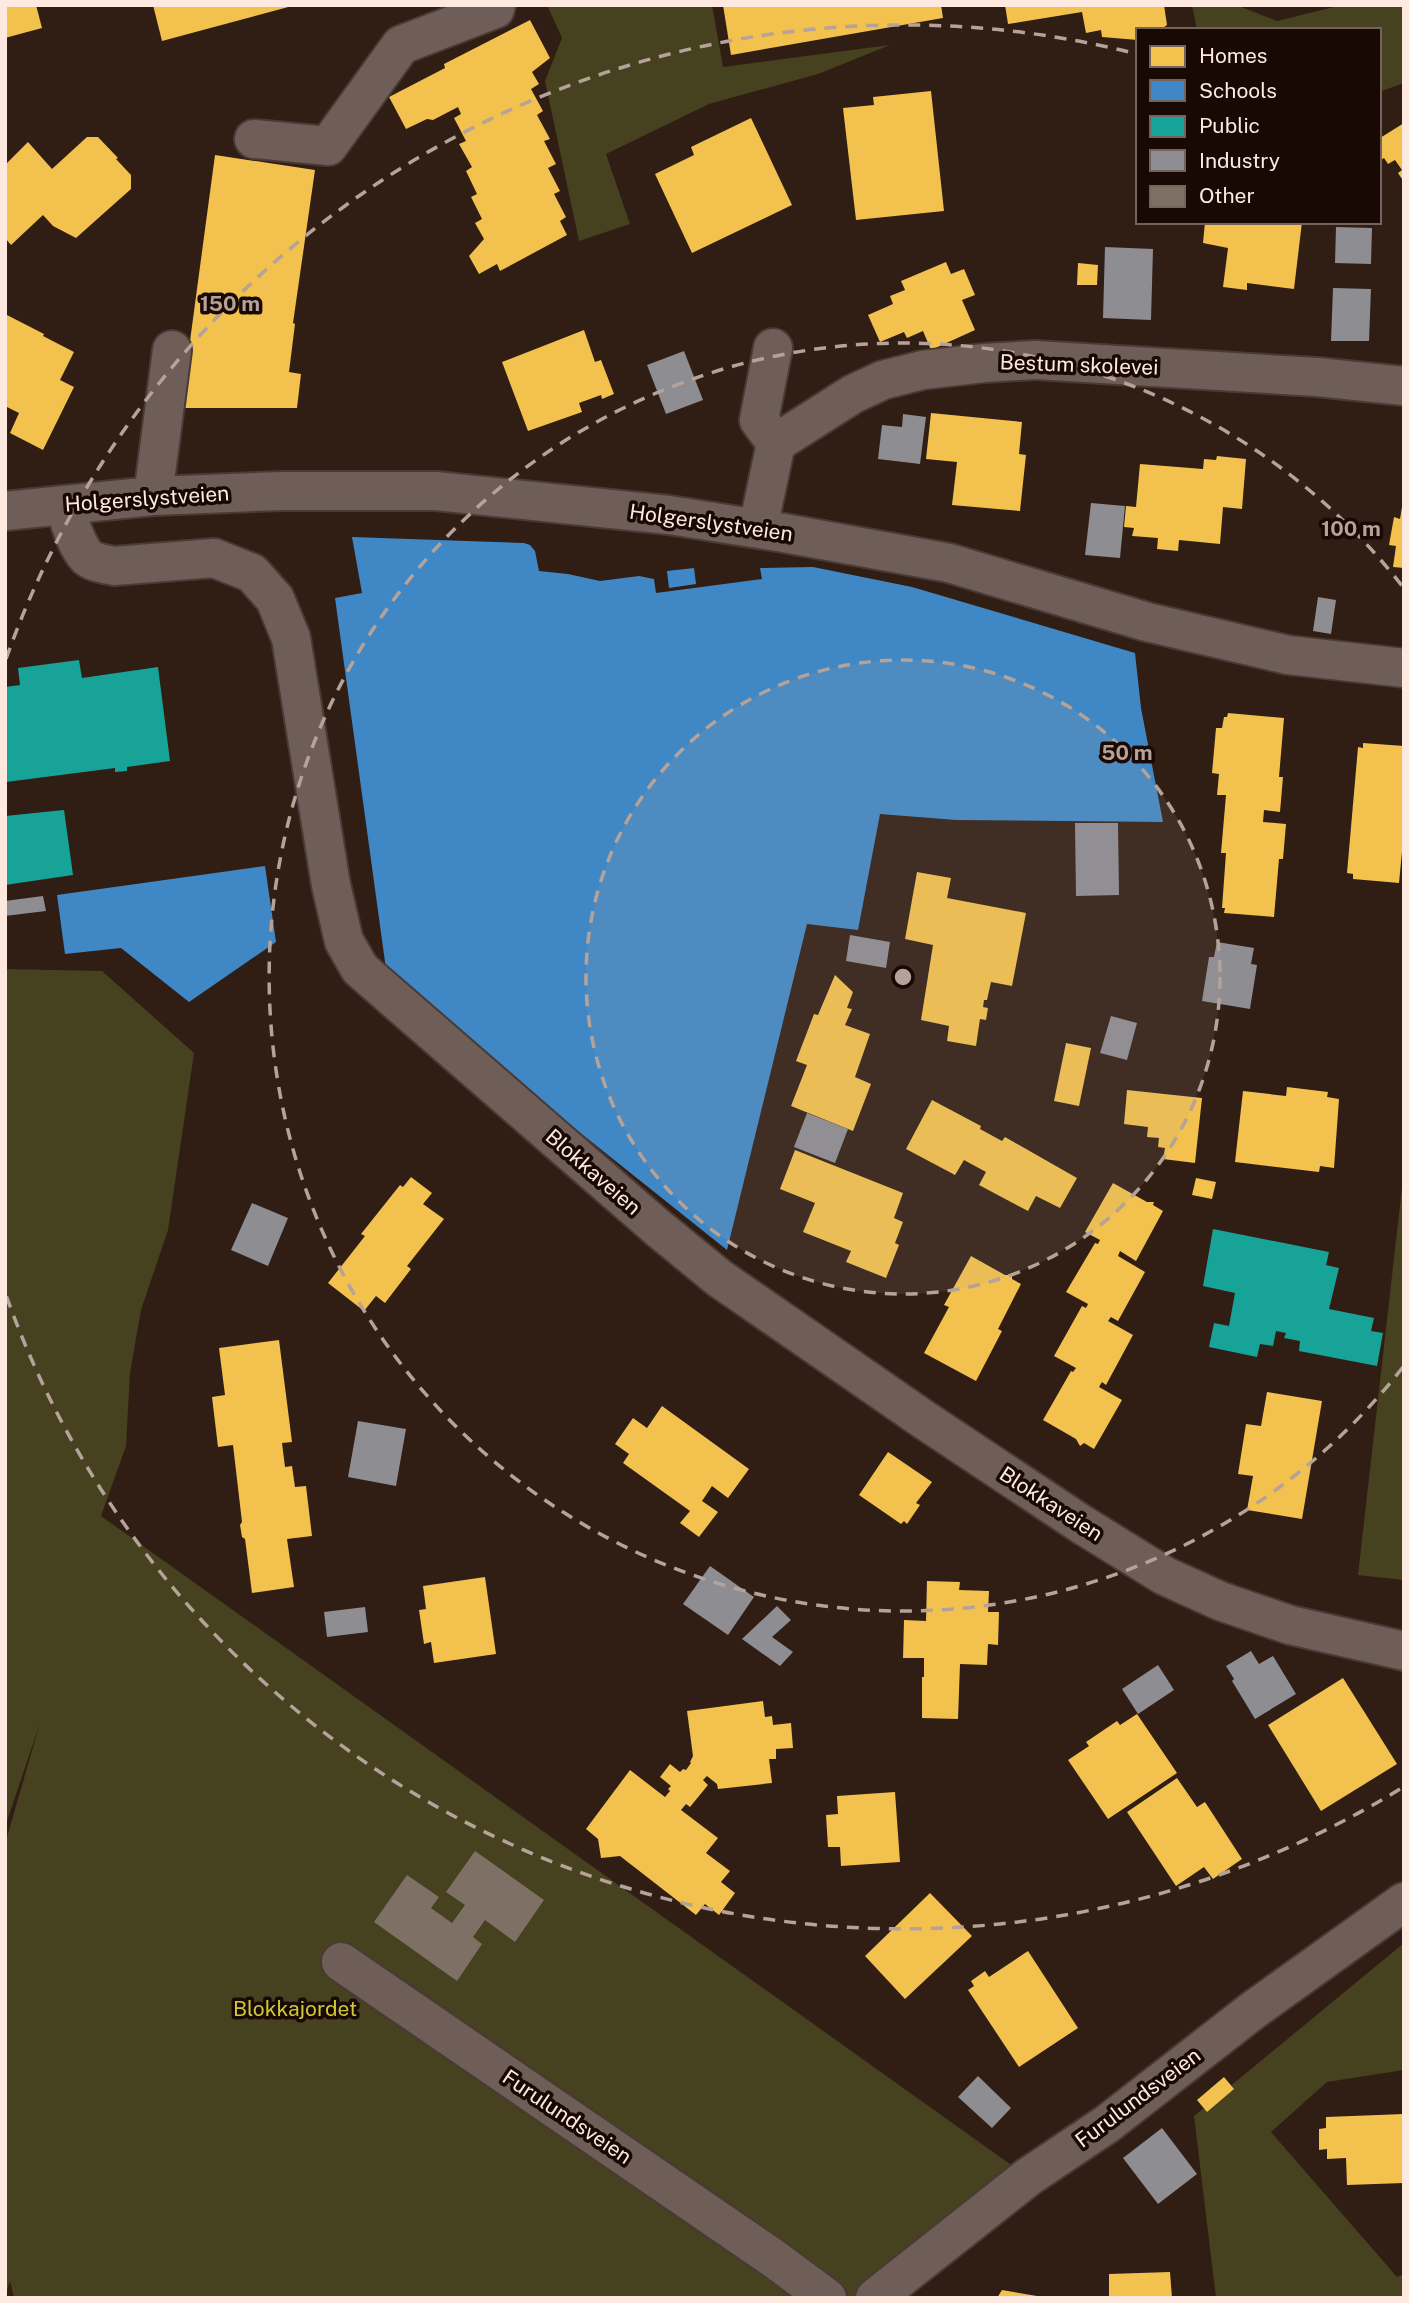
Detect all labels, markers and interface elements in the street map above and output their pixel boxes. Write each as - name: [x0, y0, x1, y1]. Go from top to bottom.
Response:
- legend: [1136, 28, 1381, 224]
- text: Homes: [1199, 43, 1267, 68]
- text: Schools: [1199, 78, 1277, 103]
- text: Public: [1199, 113, 1260, 138]
- text: Industry: [1199, 148, 1280, 173]
- text: Other: [1199, 183, 1255, 208]
- text: 150 m: [200, 291, 260, 316]
- street label: Bestum skolevei: [999, 349, 1159, 380]
- street label: Holgerslystveien: [64, 480, 230, 517]
- street label: Holgerslystveien: [628, 499, 794, 546]
- text: 100 m: [1321, 516, 1381, 541]
- text: 50 m: [1101, 740, 1153, 765]
- centre of rings: [891, 965, 915, 989]
- street label: Blokkaveien: [541, 1124, 646, 1220]
- street label: Blokkaveien: [995, 1461, 1107, 1546]
- park label: Blokkajordet: [233, 1996, 357, 2021]
- street label: Furulundsveien: [1070, 2042, 1205, 2153]
- street label: Furulundsveien: [498, 2064, 637, 2169]

